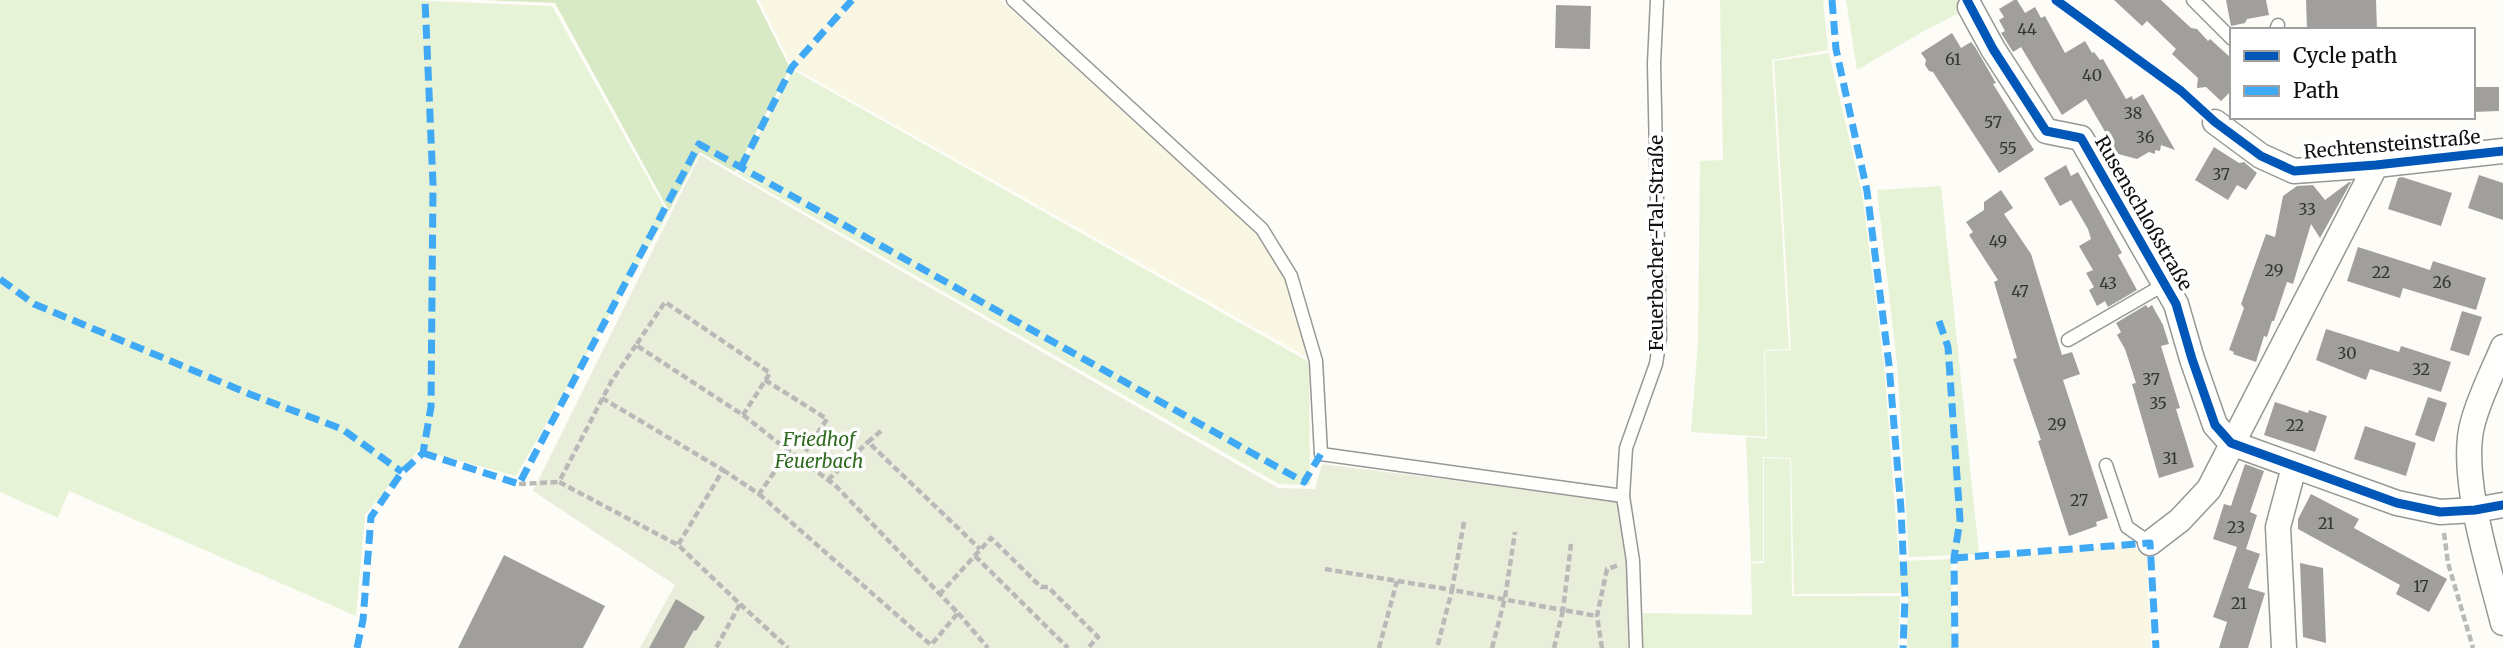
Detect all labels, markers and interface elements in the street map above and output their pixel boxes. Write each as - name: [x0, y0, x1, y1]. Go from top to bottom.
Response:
- house number: 44: [2017, 19, 2037, 39]
- legend: [2230, 28, 2475, 119]
- text: Cycle path: [2293, 42, 2397, 69]
- house number: 61: [1945, 49, 1961, 69]
- house number: 40: [2082, 65, 2102, 85]
- text: Path: [2293, 77, 2339, 104]
- house number: 38: [2124, 103, 2142, 123]
- house number: 57: [1984, 112, 2002, 132]
- street label: Rechtensteinstraße: [2303, 124, 2481, 164]
- house number: 36: [2136, 127, 2155, 147]
- street label: Rusenschloßstraße: [2090, 131, 2198, 295]
- street label: Feuerbacher-Tal-Straße: [1644, 135, 1668, 351]
- house number: 55: [1999, 138, 2017, 158]
- house number: 37: [2212, 164, 2230, 184]
- house number: 33: [2298, 199, 2316, 219]
- house number: 49: [1989, 231, 2007, 251]
- house number: 29: [2265, 260, 2283, 280]
- house number: 22: [2372, 262, 2390, 282]
- house number: 26: [2433, 272, 2452, 292]
- house number: 43: [2099, 273, 2117, 293]
- house number: 47: [2011, 281, 2029, 301]
- house number: 30: [2337, 343, 2357, 363]
- house number: 32: [2412, 359, 2430, 379]
- house number: 37: [2142, 369, 2160, 389]
- house number: 35: [2149, 393, 2167, 413]
- house number: 29: [2048, 414, 2066, 434]
- house number: 22: [2286, 415, 2304, 435]
- park label: Friedhof Feuerbach: [774, 427, 863, 473]
- house number: 31: [2162, 448, 2178, 468]
- house number: 27: [2070, 490, 2088, 510]
- house number: 21: [2318, 513, 2334, 533]
- house number: 23: [2227, 517, 2245, 537]
- house number: 17: [2413, 576, 2429, 596]
- house number: 21: [2231, 593, 2247, 613]

